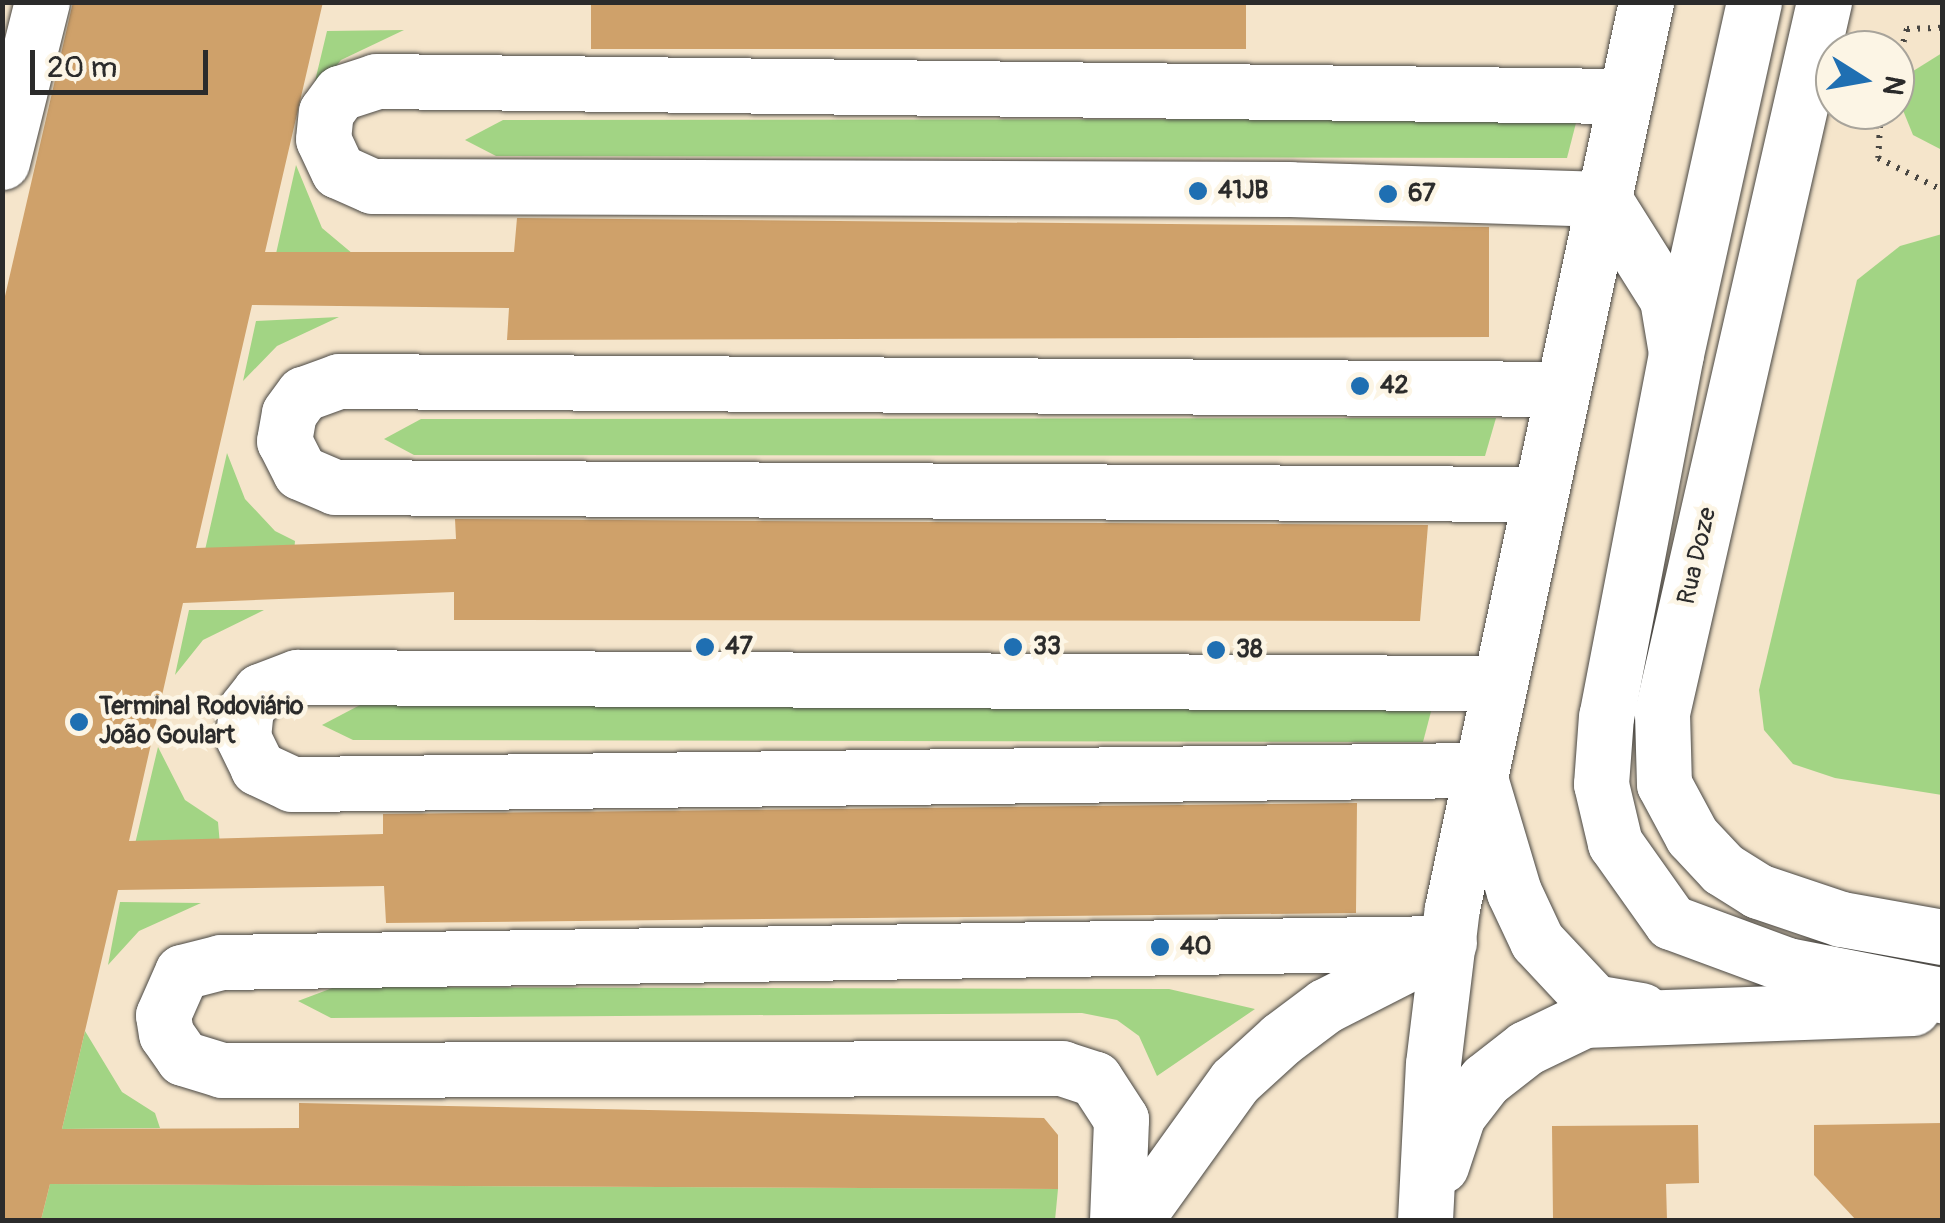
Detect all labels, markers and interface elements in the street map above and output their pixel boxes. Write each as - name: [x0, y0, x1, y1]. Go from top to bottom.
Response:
- scale bar: [35, 30, 212, 92]
- north arrow: [1815, 30, 1915, 130]
- text: 20 m: [47, 49, 117, 86]
- text: N: [1874, 73, 1912, 98]
- place label: 41JB: [1218, 176, 1268, 206]
- place label: 67: [1408, 179, 1436, 209]
- marker: 41JB: [1187, 180, 1209, 202]
- marker: 67: [1377, 183, 1399, 205]
- place label: 42: [1380, 371, 1408, 401]
- marker: 42: [1349, 375, 1371, 397]
- street label: Rua Doze: [1672, 505, 1724, 607]
- place label: 47: [725, 632, 753, 662]
- place label: 33: [1033, 632, 1061, 662]
- place label: 38: [1236, 635, 1263, 665]
- marker: 47: [694, 636, 716, 658]
- marker: 33: [1002, 636, 1024, 658]
- marker: 38: [1205, 639, 1227, 661]
- place label: Terminal Rodoviário João Goulart: [99, 693, 303, 752]
- marker: Terminal Rodoviário João Goulart: [68, 711, 90, 733]
- place label: 40: [1180, 932, 1212, 962]
- marker: 40: [1149, 936, 1171, 958]

